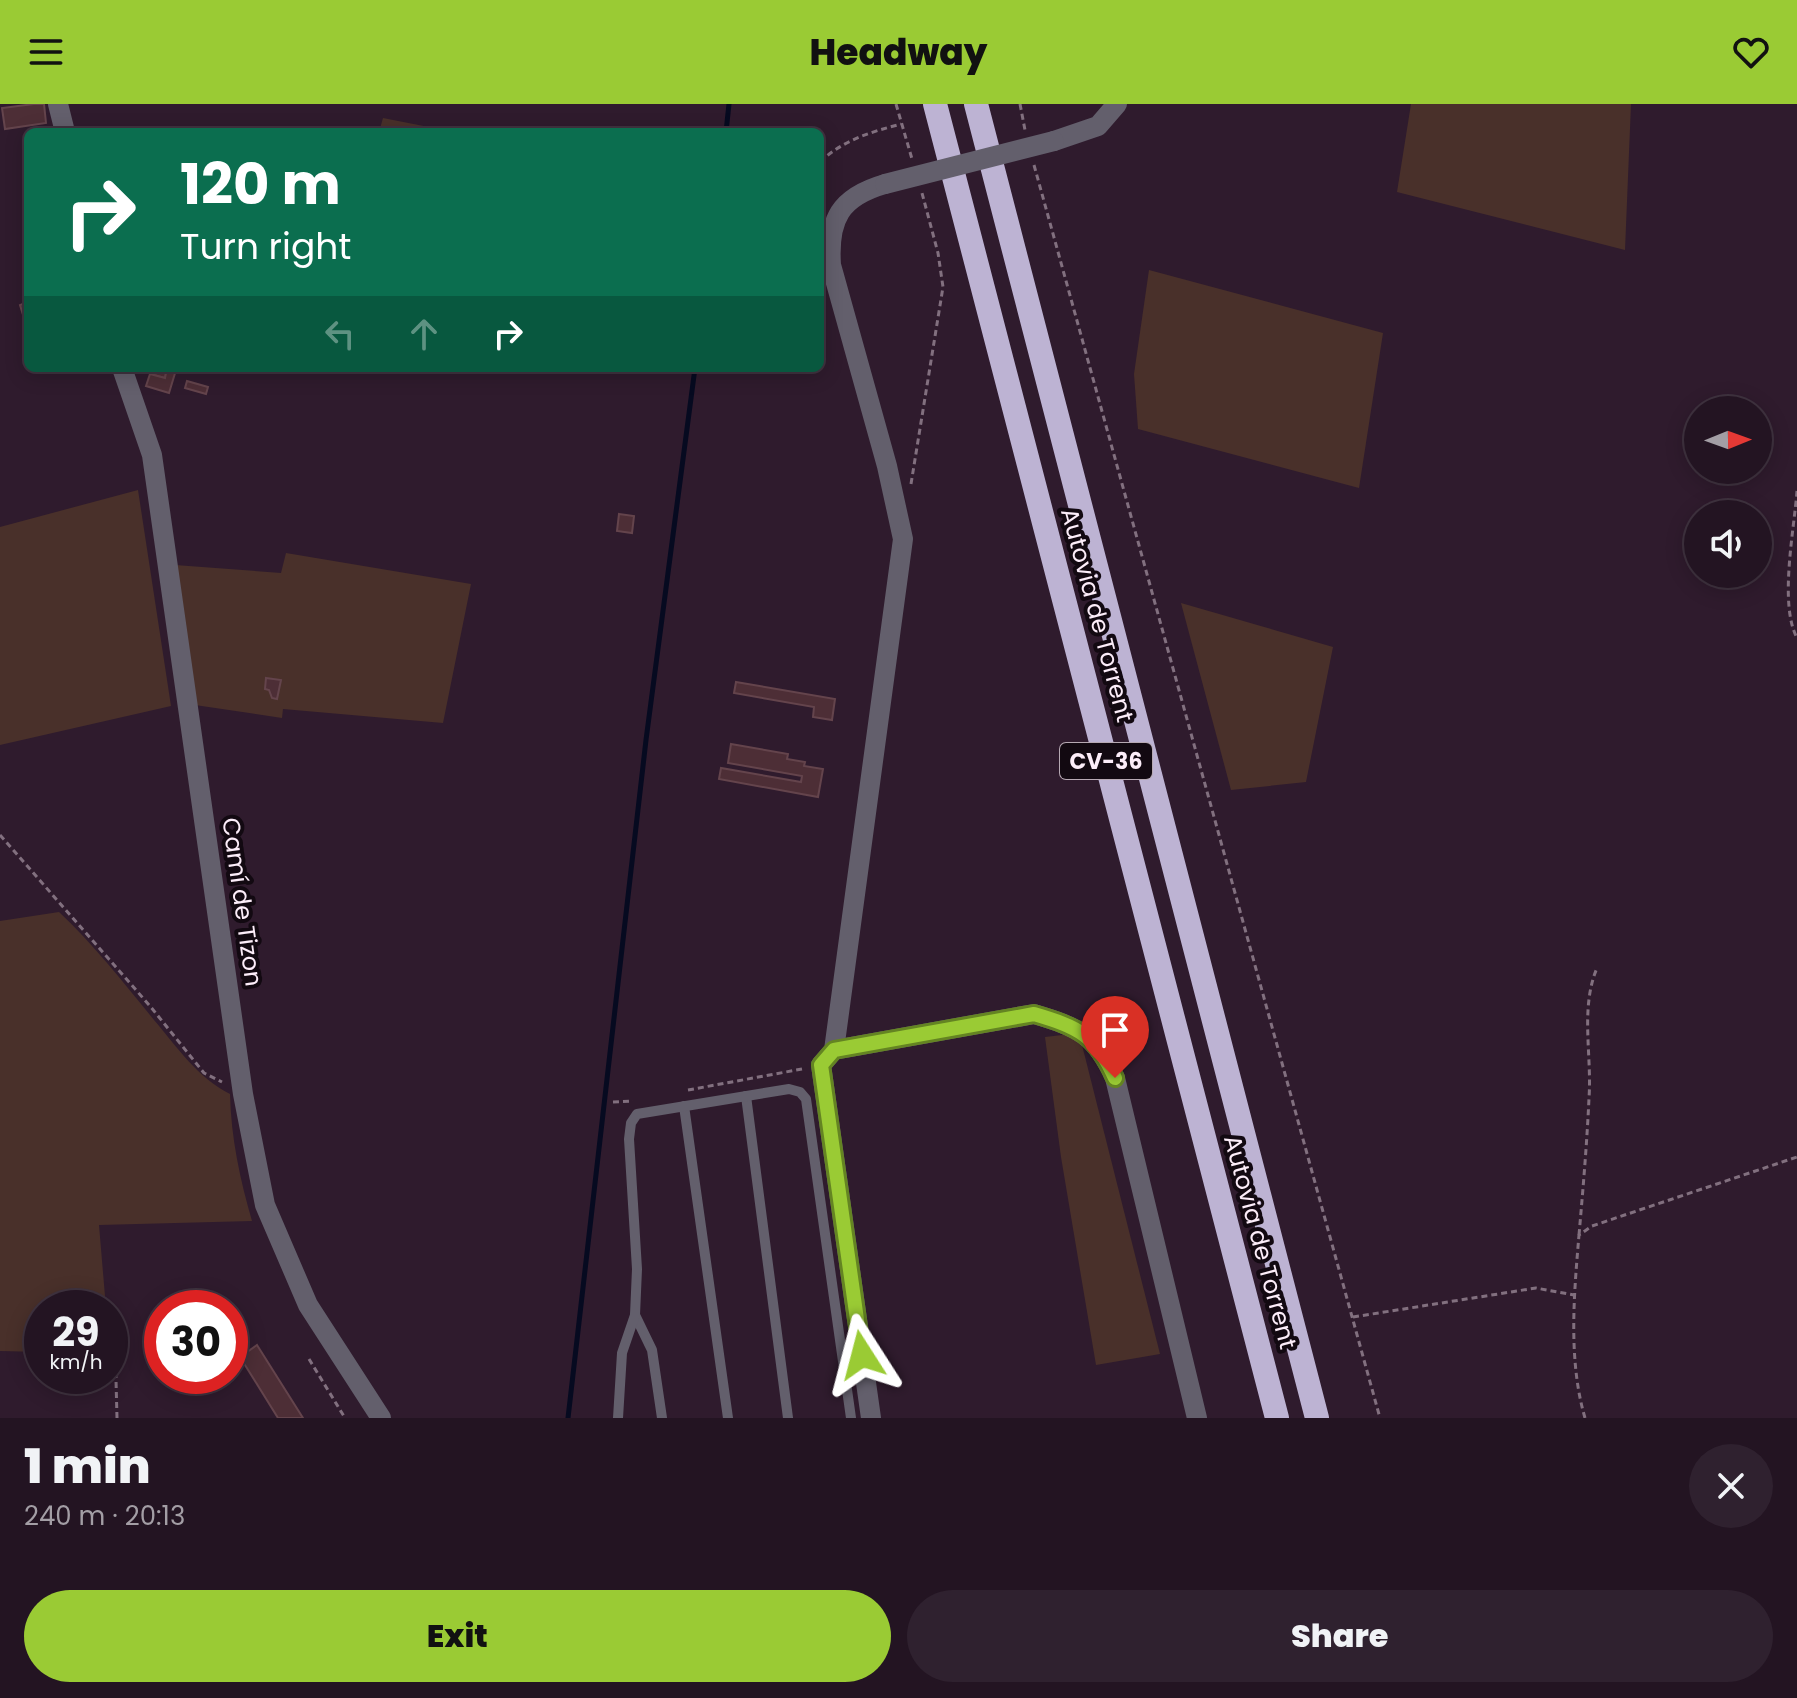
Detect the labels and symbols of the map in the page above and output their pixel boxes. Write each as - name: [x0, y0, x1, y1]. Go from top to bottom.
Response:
- north arrow: [1684, 396, 1772, 484]
- street label: Autovia de Torrent: [1053, 504, 1142, 726]
- road number: CV-36: [1060, 743, 1152, 779]
- street label: Camí de Tizon: [214, 816, 271, 988]
- pin: [1081, 996, 1149, 1078]
- street label: Autovia de Torrent: [1216, 1131, 1305, 1353]
- speed limit sign: 30: [144, 1290, 248, 1394]
- position arrow: [820, 1313, 904, 1397]

